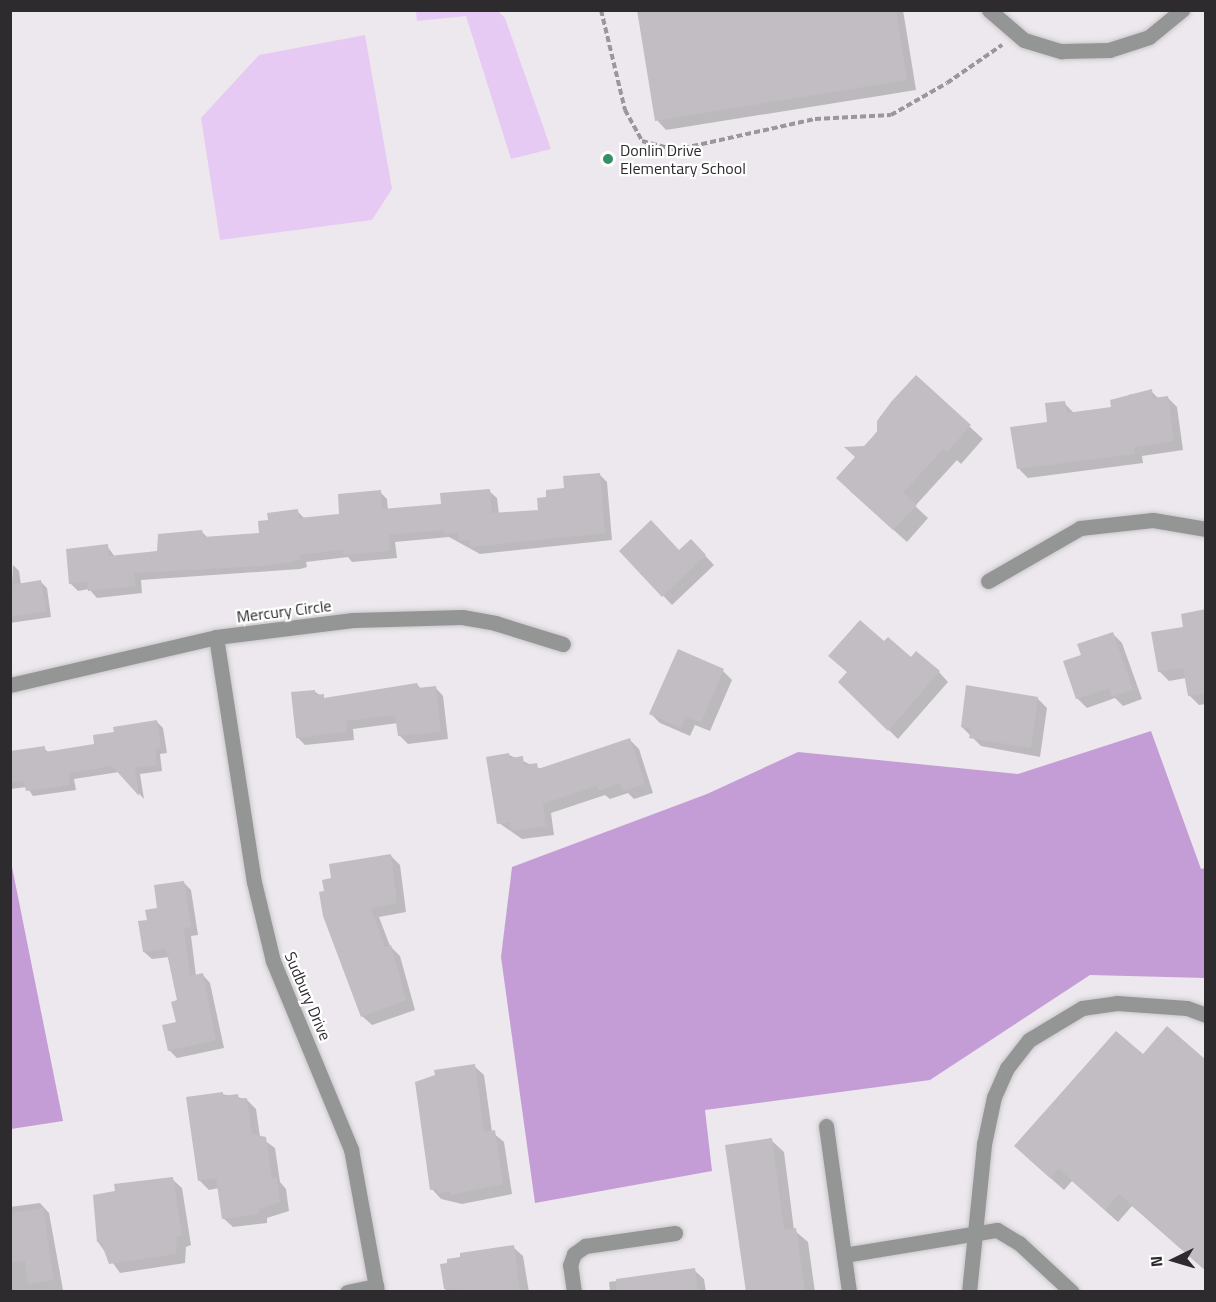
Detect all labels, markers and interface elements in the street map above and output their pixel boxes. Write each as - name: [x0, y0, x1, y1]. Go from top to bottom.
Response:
- place label: Donlin Drive Elementary School: [620, 140, 746, 178]
- marker: Donlin Drive Elementary School: [601, 152, 615, 166]
- street label: Mercury Circle: [235, 596, 333, 626]
- street label: Sudbury Drive: [281, 949, 335, 1043]
- north arrow: [1144, 1230, 1204, 1290]
- text: N: [1144, 1255, 1169, 1268]

